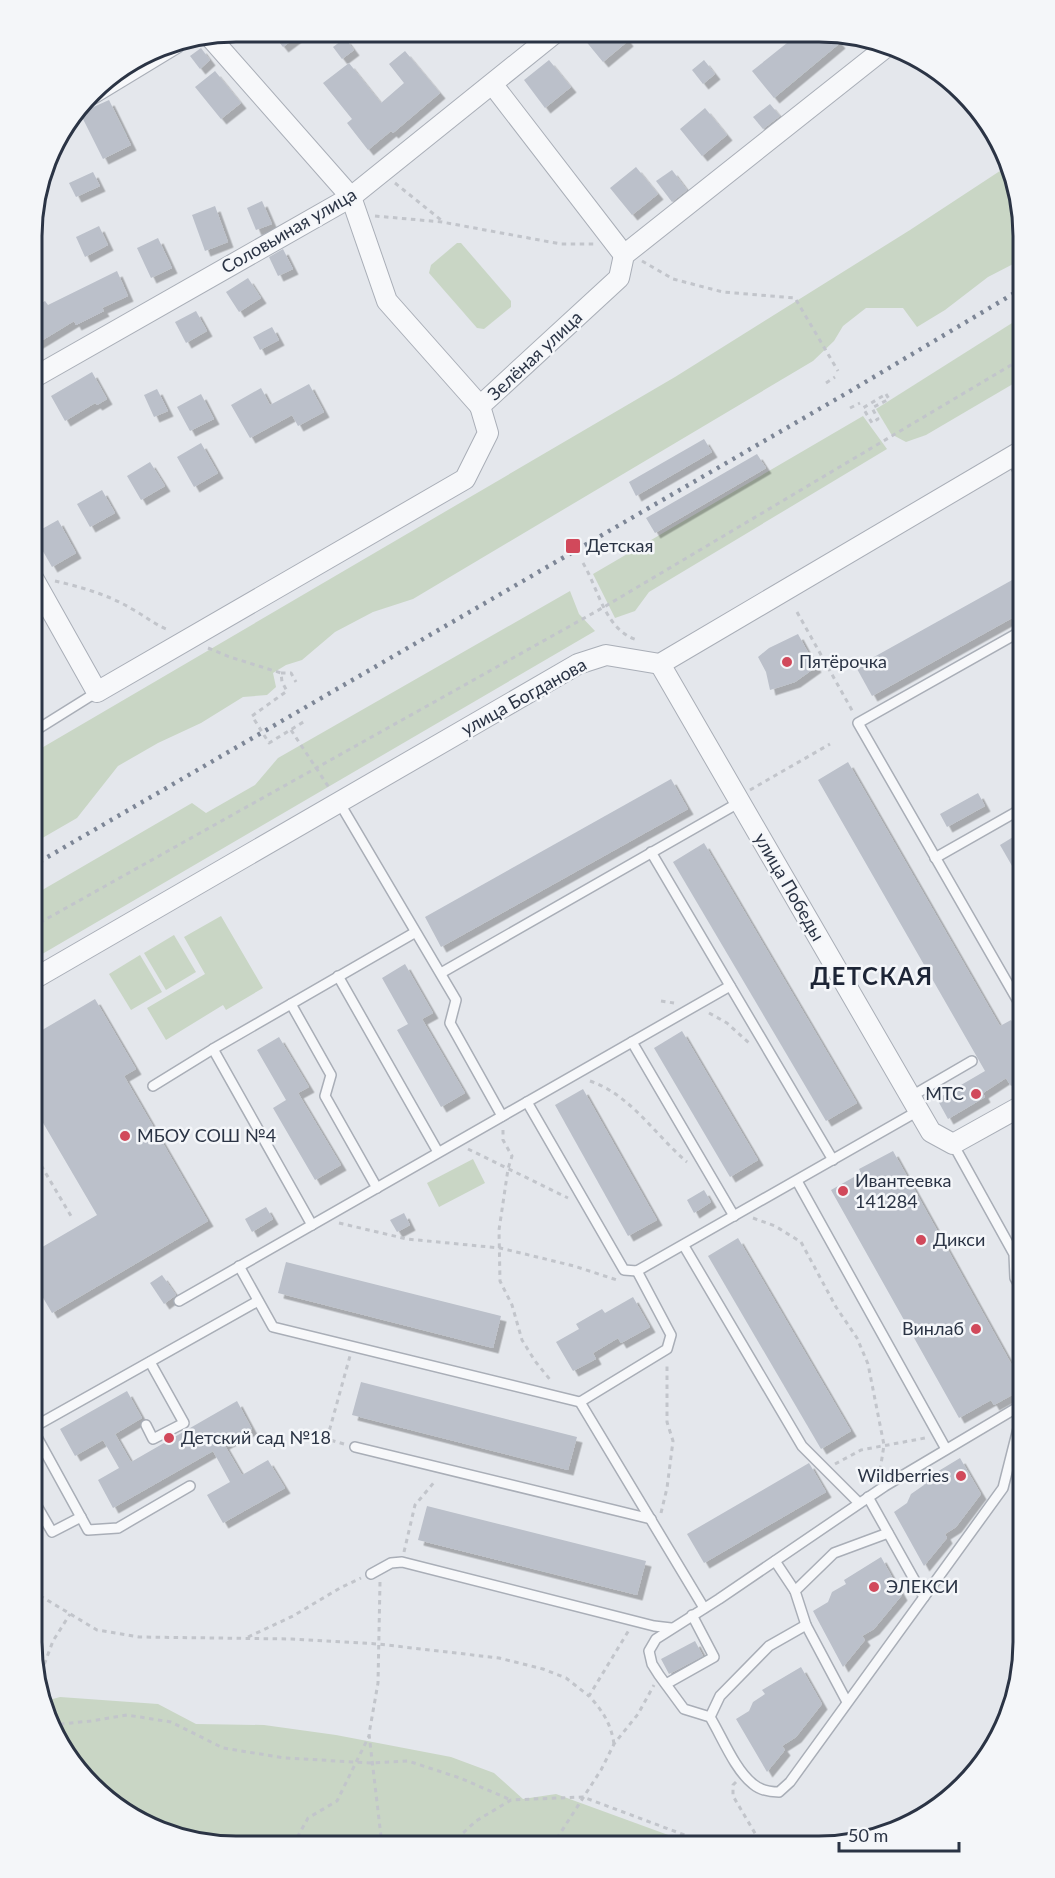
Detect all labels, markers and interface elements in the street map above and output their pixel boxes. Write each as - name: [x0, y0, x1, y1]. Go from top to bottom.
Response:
- street label: Соловьиная улица: [217, 183, 360, 278]
- street label: Зелёная улица: [482, 306, 586, 405]
- place label: Детская: [586, 534, 653, 556]
- marker: Детская: [564, 537, 582, 555]
- place label: Пятёрочка: [799, 650, 887, 672]
- street label: улица Богданова: [457, 653, 590, 740]
- marker: Пятёрочка: [780, 655, 794, 669]
- street label: улица Победы: [750, 829, 830, 944]
- district label: ДЕТСКАЯ: [811, 961, 934, 990]
- place label: МТС: [925, 1082, 964, 1104]
- marker: МТС: [969, 1087, 983, 1101]
- place label: МБОУ СОШ №4: [137, 1124, 276, 1146]
- marker: МБОУ СОШ №4: [118, 1129, 132, 1143]
- place label: Ивантеевка 141284: [855, 1169, 952, 1212]
- marker: Ивантеевка 141284: [836, 1184, 850, 1198]
- place label: Дикси: [933, 1228, 985, 1250]
- marker: Дикси: [914, 1233, 928, 1247]
- place label: Винлаб: [902, 1317, 964, 1339]
- marker: Винлаб: [969, 1322, 983, 1336]
- place label: Детский сад №18: [181, 1426, 331, 1448]
- marker: Детский сад №18: [162, 1431, 176, 1445]
- place label: Wildberries: [857, 1464, 949, 1486]
- marker: Wildberries: [954, 1469, 968, 1483]
- place label: ЭЛЕКСИ: [886, 1575, 959, 1597]
- marker: ЭЛЕКСИ: [867, 1580, 881, 1594]
- scale bar: [839, 1815, 959, 1853]
- text: 50 m: [848, 1824, 888, 1846]

